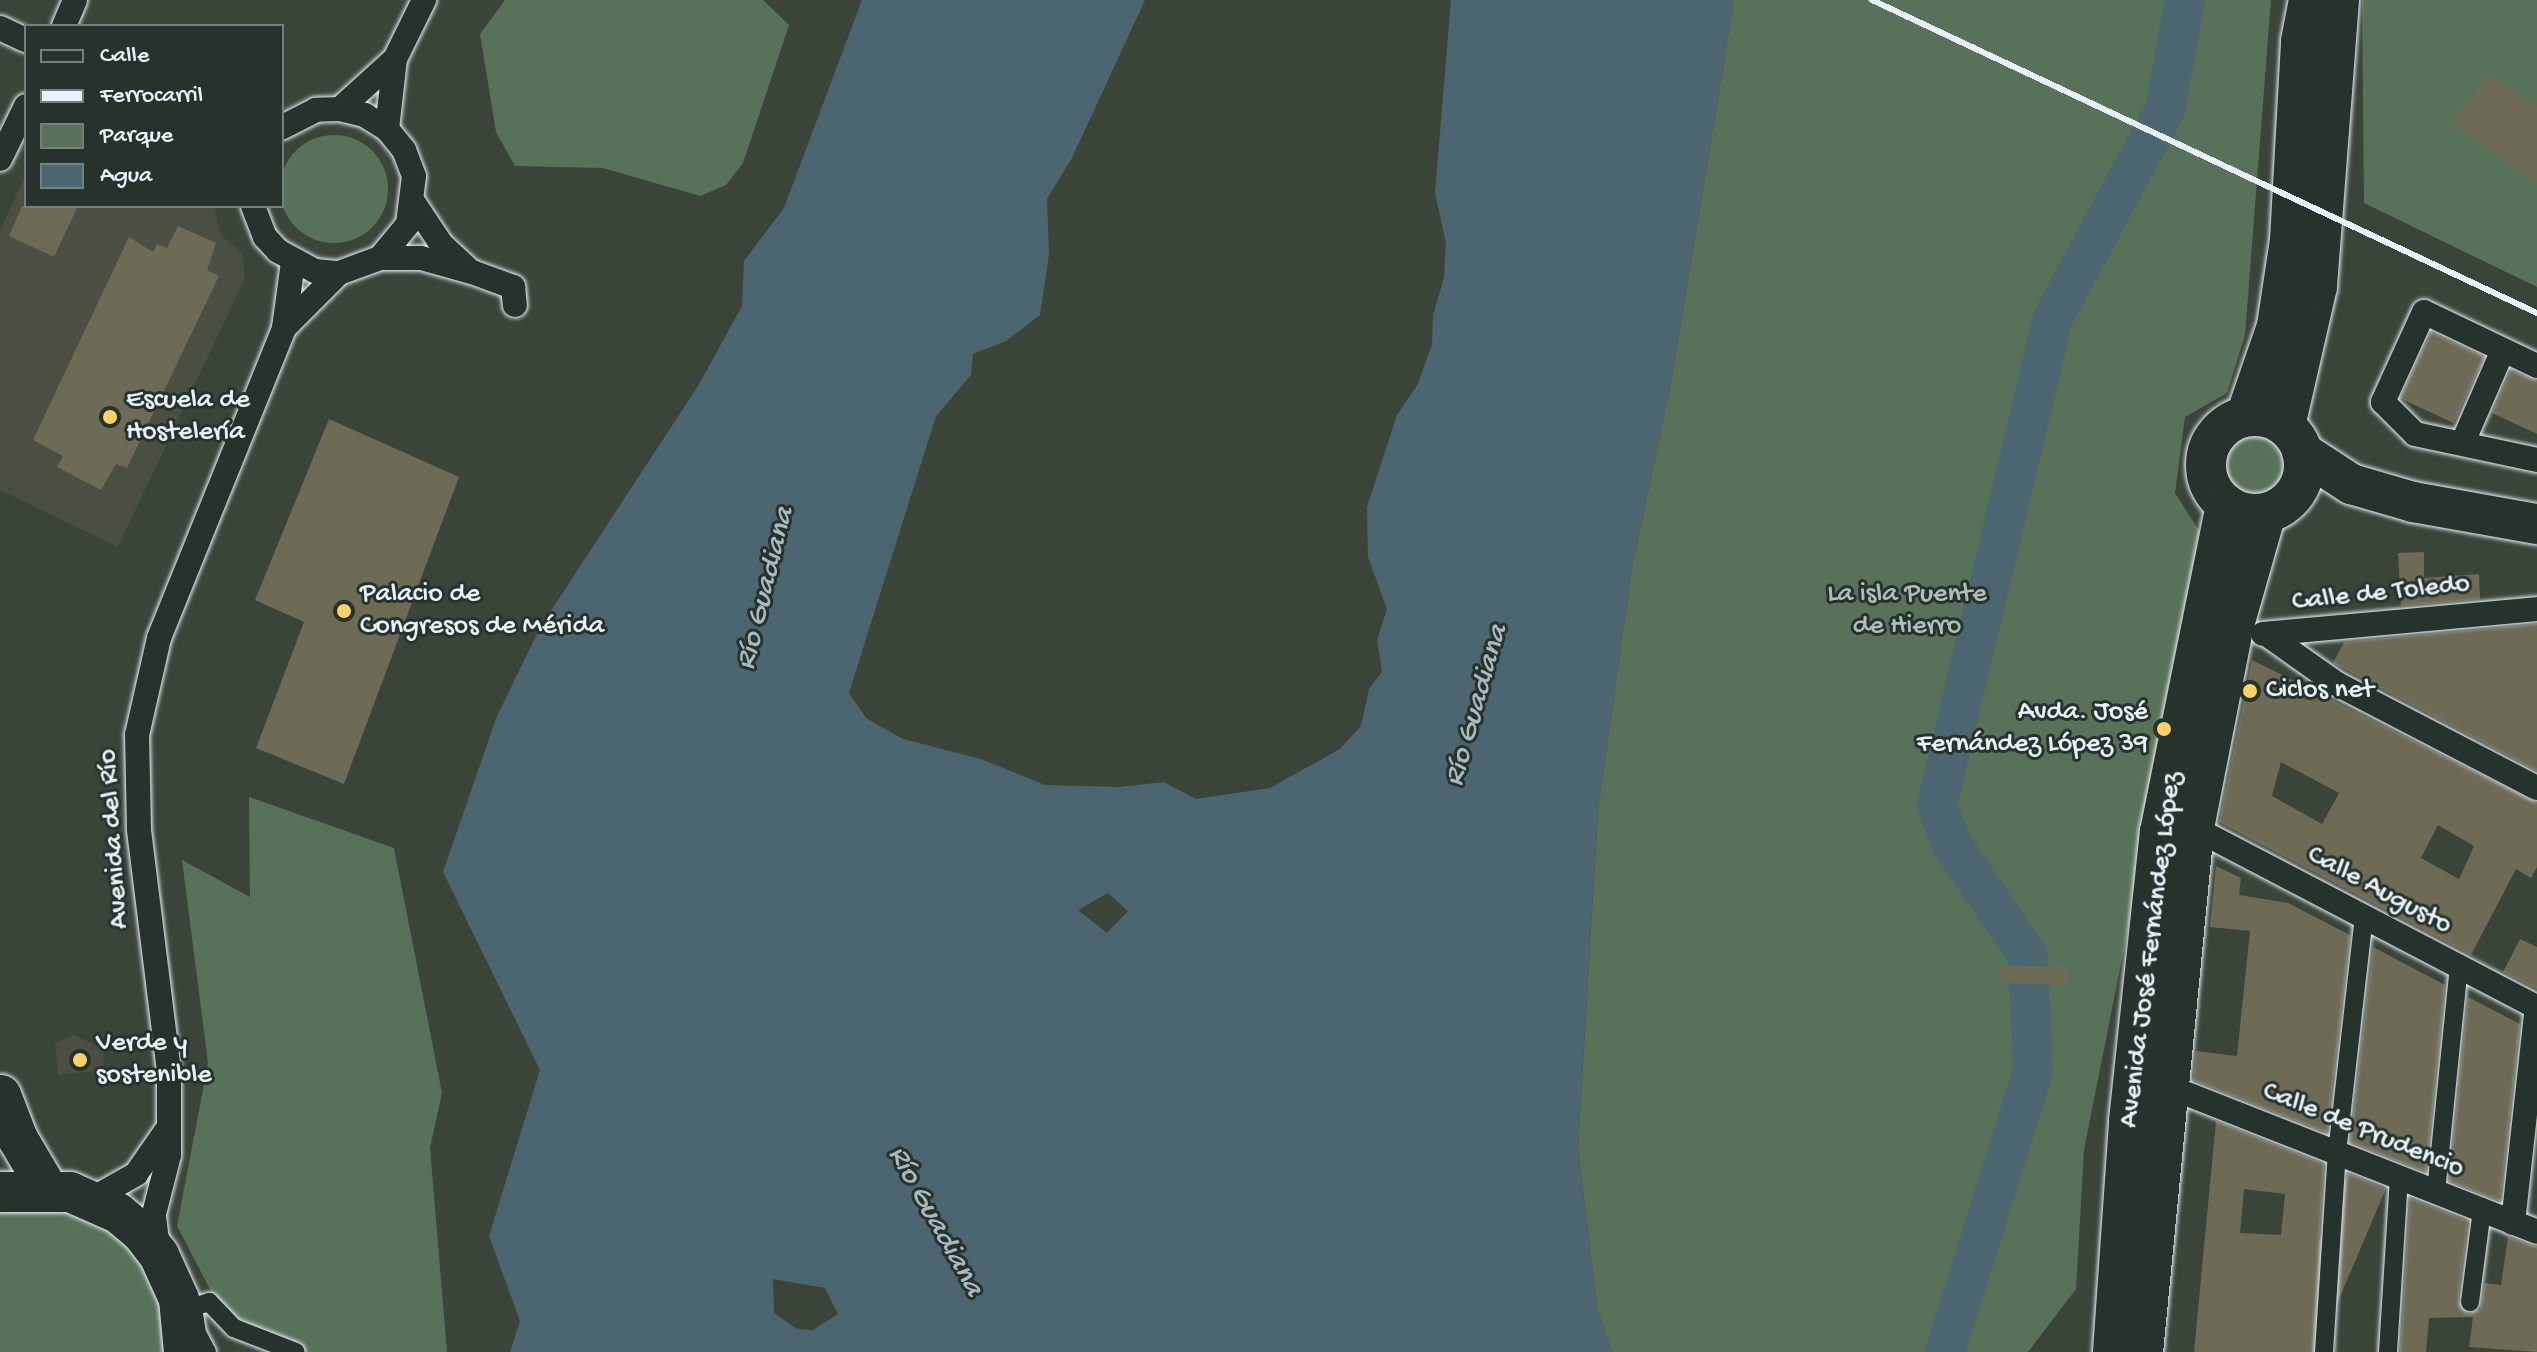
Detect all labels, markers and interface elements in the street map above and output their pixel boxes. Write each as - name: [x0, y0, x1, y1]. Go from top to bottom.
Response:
- legend: [24, 24, 284, 208]
- text: Calle: [100, 42, 149, 71]
- text: Ferrocarril: [100, 82, 203, 111]
- text: Parque: [100, 122, 173, 151]
- text: Agua: [100, 162, 152, 191]
- place label: Escuela de Hostelería: [126, 384, 250, 450]
- marker: Escuela de Hostelería: [101, 408, 119, 426]
- water label: Río Guadiana: [729, 504, 805, 674]
- street label: Calle de Toledo: [2290, 568, 2472, 620]
- place label: Palacio de Congresos de Mérida: [360, 578, 604, 644]
- park label: La isla Puente de Hierro: [1827, 578, 1987, 644]
- marker: Palacio de Congresos de Mérida: [335, 602, 353, 620]
- water label: Río Guadiana: [1438, 621, 1518, 791]
- place label: Ciclos net: [2266, 674, 2374, 708]
- marker: Ciclos net: [2241, 682, 2259, 700]
- place label: Avda. José Fernández López 39: [1917, 696, 2148, 762]
- marker: Avda. José Fernández López 39: [2155, 720, 2173, 738]
- street label: Avenida del Río: [92, 748, 138, 930]
- street label: Avenida José Fernández López: [2114, 770, 2190, 1130]
- street label: Calle Augusto: [2301, 839, 2457, 943]
- place label: Verde y sostenible: [96, 1027, 212, 1093]
- marker: Verde y sostenible: [71, 1051, 89, 1069]
- street label: Calle de Prudencio: [2257, 1075, 2469, 1187]
- water label: Río Guadiana: [878, 1141, 990, 1303]

